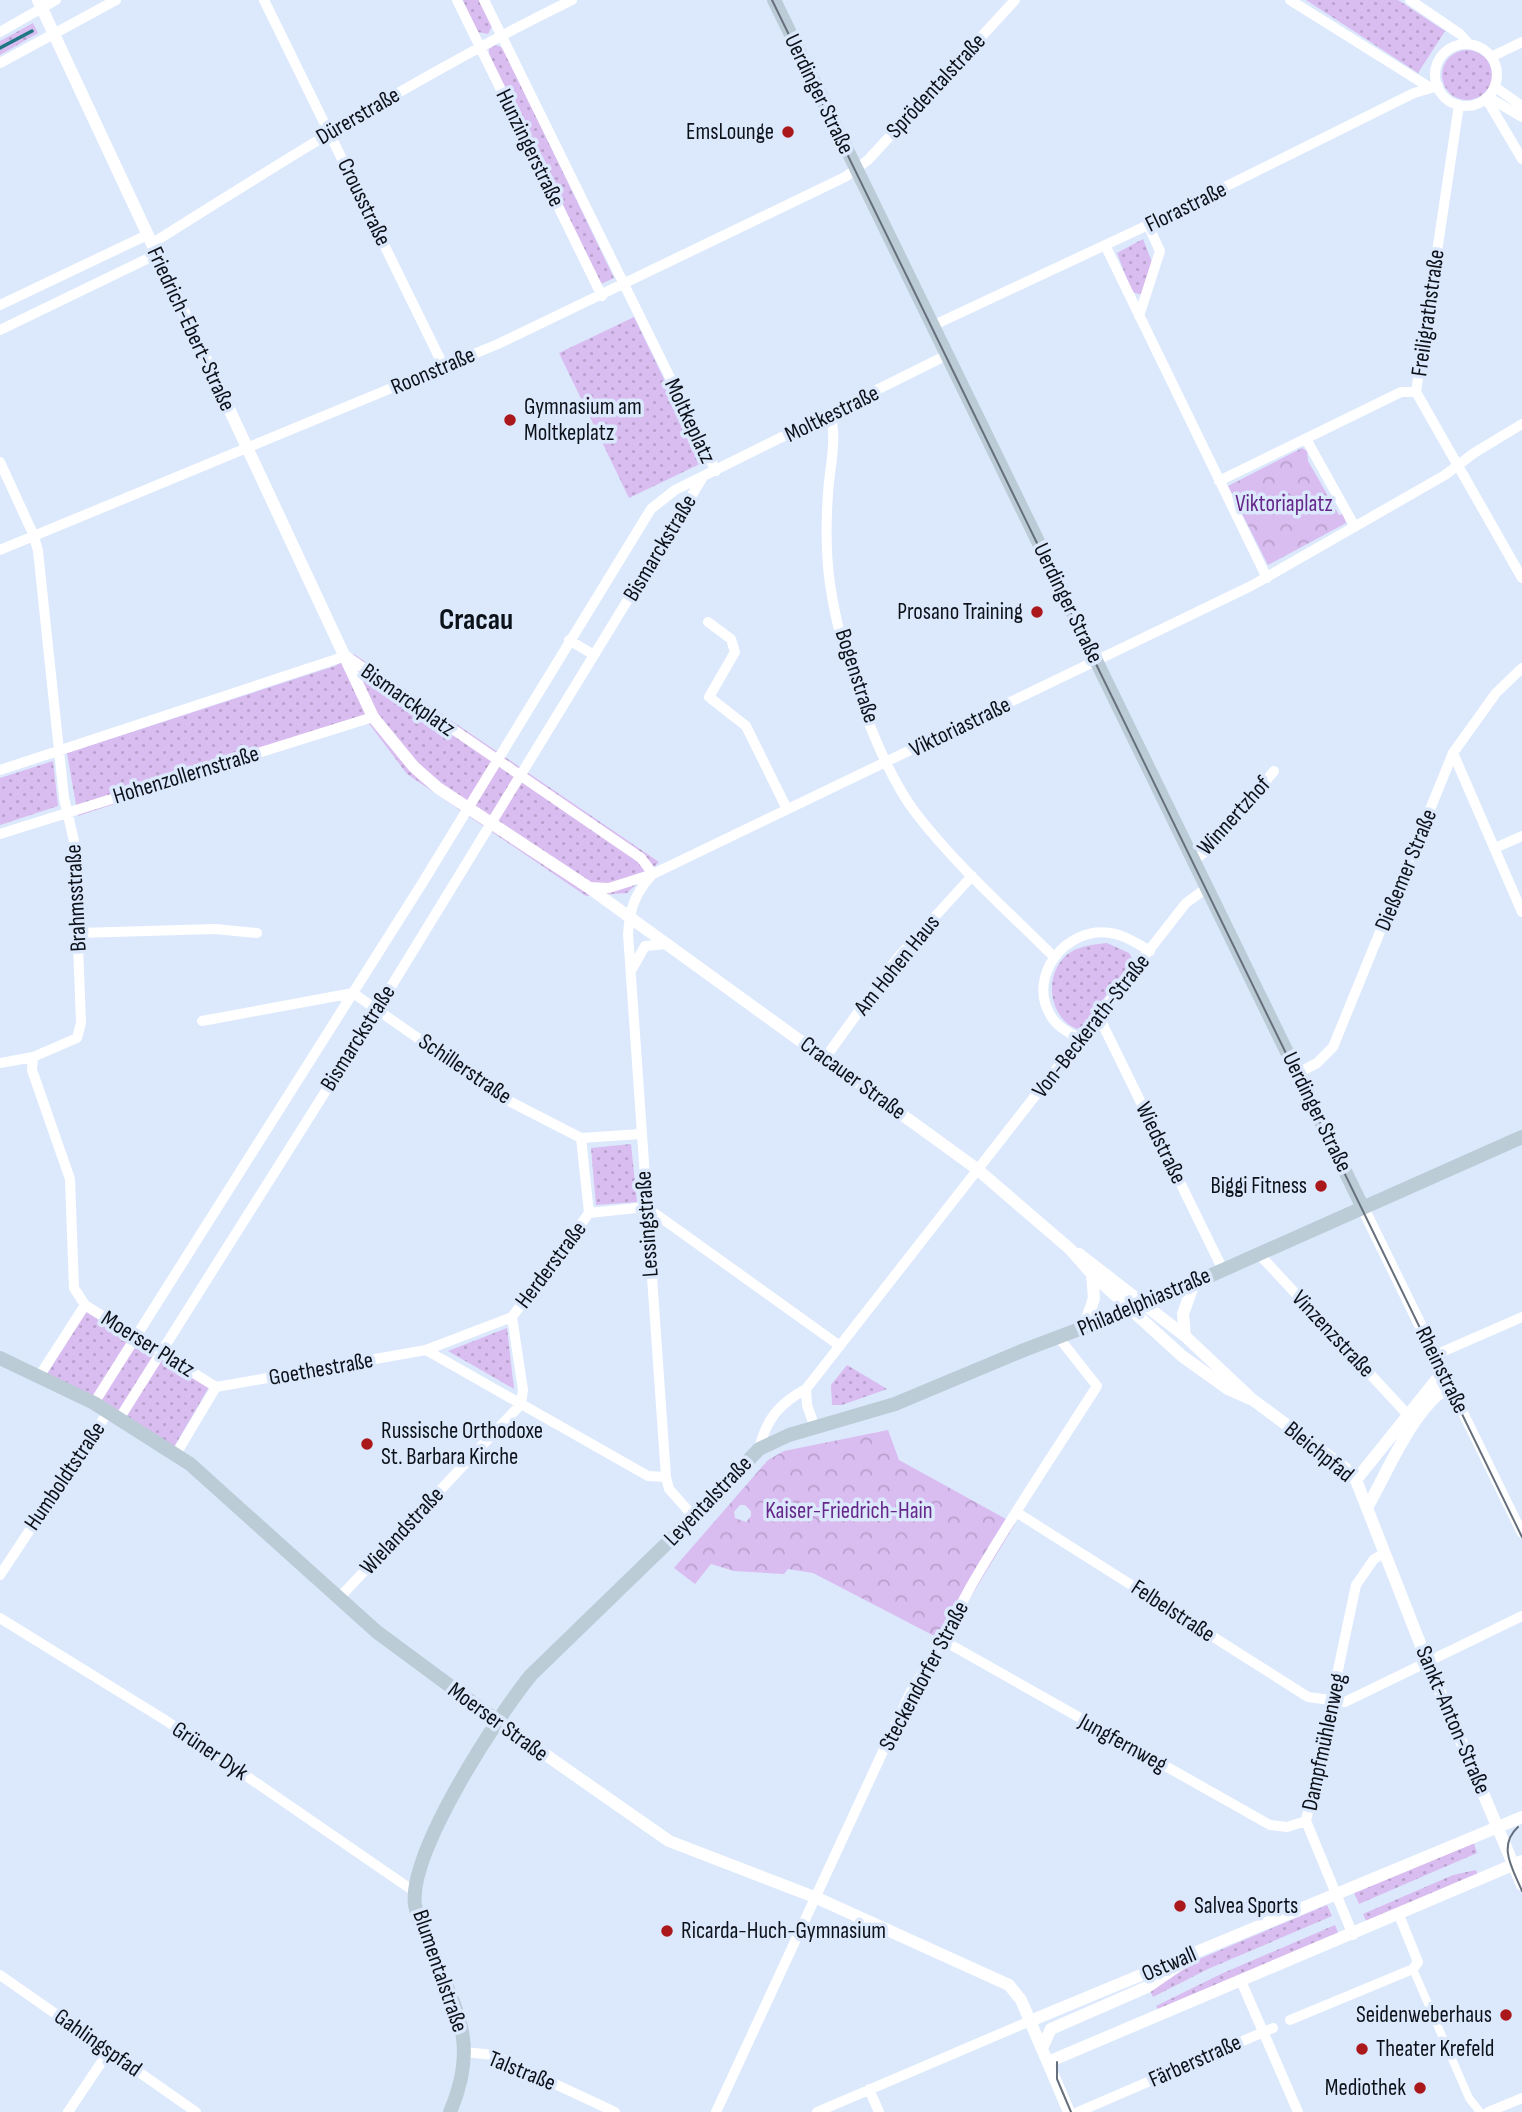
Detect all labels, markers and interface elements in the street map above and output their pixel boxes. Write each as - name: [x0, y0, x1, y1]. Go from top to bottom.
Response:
- street label: Sprödentalstraße: [880, 28, 992, 144]
- street label: Uerdinger Straße: [778, 29, 860, 159]
- street label: Dürerstraße: [311, 81, 405, 151]
- street label: Hunzingerstraße: [489, 85, 571, 211]
- place label: EmsLounge: [686, 118, 774, 146]
- marker: EmsLounge: [780, 124, 796, 140]
- street label: Crousstraße: [331, 154, 397, 250]
- street label: Florastraße: [1141, 175, 1231, 239]
- street label: Friedrich-Ebert-Straße: [141, 242, 241, 416]
- street label: Freiligrathstraße: [1405, 248, 1451, 378]
- street label: Roonstraße: [387, 341, 479, 401]
- street label: Moltkeplatz: [658, 374, 722, 468]
- street label: Moltkestraße: [780, 379, 884, 449]
- place label: Gymnasium am Moltkeplatz: [524, 393, 642, 447]
- marker: Gymnasium am Moltkeplatz: [502, 412, 518, 428]
- street label: Bismarckstraße: [617, 490, 703, 606]
- park label: Viktoriaplatz: [1235, 490, 1333, 518]
- street label: Uerdinger Straße: [1027, 538, 1109, 668]
- place label: Prosano Training: [897, 598, 1023, 626]
- district label: Cracau: [439, 602, 513, 638]
- marker: Prosano Training: [1029, 604, 1045, 620]
- street label: Bogenstraße: [829, 625, 885, 727]
- street label: Bismarckplatz: [355, 657, 461, 743]
- street label: Viktoriastraße: [905, 691, 1015, 763]
- street label: Hohenzollernstraße: [110, 740, 262, 810]
- street label: Winnertzhof: [1191, 771, 1277, 861]
- street label: Dießemer Straße: [1369, 805, 1443, 935]
- street label: Brahmsstraße: [59, 844, 93, 952]
- street label: Am Hohen Haus: [847, 909, 946, 1022]
- street label: Von-Beckerath-Straße: [1026, 948, 1156, 1104]
- street label: Bismarckstraße: [314, 980, 402, 1096]
- street label: Schillerstraße: [413, 1028, 517, 1110]
- street label: Cracauer Straße: [795, 1030, 911, 1126]
- street label: Uerdinger Straße: [1276, 1047, 1358, 1177]
- street label: Wiedstraße: [1129, 1098, 1193, 1188]
- street label: Lessingstraße: [629, 1170, 665, 1278]
- place label: Biggi Fitness: [1210, 1172, 1307, 1200]
- marker: Biggi Fitness: [1313, 1178, 1329, 1194]
- street label: Herderstraße: [509, 1216, 593, 1314]
- street label: Philadelphiastraße: [1073, 1261, 1215, 1343]
- street label: Vinzenzstraße: [1286, 1285, 1380, 1383]
- street label: Moerser Platz: [96, 1304, 200, 1384]
- street label: Rheinstraße: [1409, 1322, 1475, 1418]
- street label: Goethestraße: [267, 1346, 375, 1392]
- street label: Humboldtstraße: [18, 1416, 112, 1536]
- street label: Bleichpfad: [1279, 1416, 1359, 1488]
- place label: Russische Orthodoxe St. Barbara Kirche: [381, 1417, 543, 1471]
- marker: Russische Orthodoxe St. Barbara Kirche: [359, 1436, 375, 1452]
- street label: Leyentalstraße: [658, 1450, 758, 1552]
- street label: Wielandstraße: [354, 1481, 450, 1581]
- park label: Kaiser-Friedrich-Hain: [765, 1497, 933, 1525]
- street label: Felbelstraße: [1126, 1574, 1220, 1648]
- street label: Steckendorfer Straße: [873, 1597, 975, 1755]
- street label: Sankt-Anton-Straße: [1409, 1642, 1497, 1798]
- street label: Dampfmühlenweg: [1296, 1671, 1352, 1813]
- street label: Moerser Straße: [442, 1676, 554, 1768]
- street label: Jungfernweg: [1073, 1707, 1172, 1779]
- street label: Grüner Dyk: [167, 1715, 254, 1787]
- place label: Salvea Sports: [1194, 1892, 1298, 1920]
- marker: Salvea Sports: [1172, 1898, 1188, 1914]
- street label: Blumentalstraße: [406, 1906, 474, 2036]
- place label: Ricarda-Huch-Gymnasium: [681, 1917, 886, 1945]
- marker: Ricarda-Huch-Gymnasium: [659, 1923, 675, 1939]
- street label: Ostwall: [1137, 1940, 1201, 1988]
- place label: Seidenweberhaus: [1356, 2001, 1492, 2029]
- street label: Gahlingspfad: [49, 2003, 147, 2083]
- marker: Seidenweberhaus: [1498, 2007, 1514, 2023]
- street label: Färberstraße: [1145, 2028, 1245, 2094]
- place label: Theater Krefeld: [1376, 2035, 1494, 2063]
- marker: Theater Krefeld: [1354, 2041, 1370, 2057]
- street label: Talstraße: [484, 2045, 560, 2097]
- place label: Mediothek: [1325, 2074, 1406, 2102]
- marker: Mediothek: [1412, 2080, 1428, 2096]

